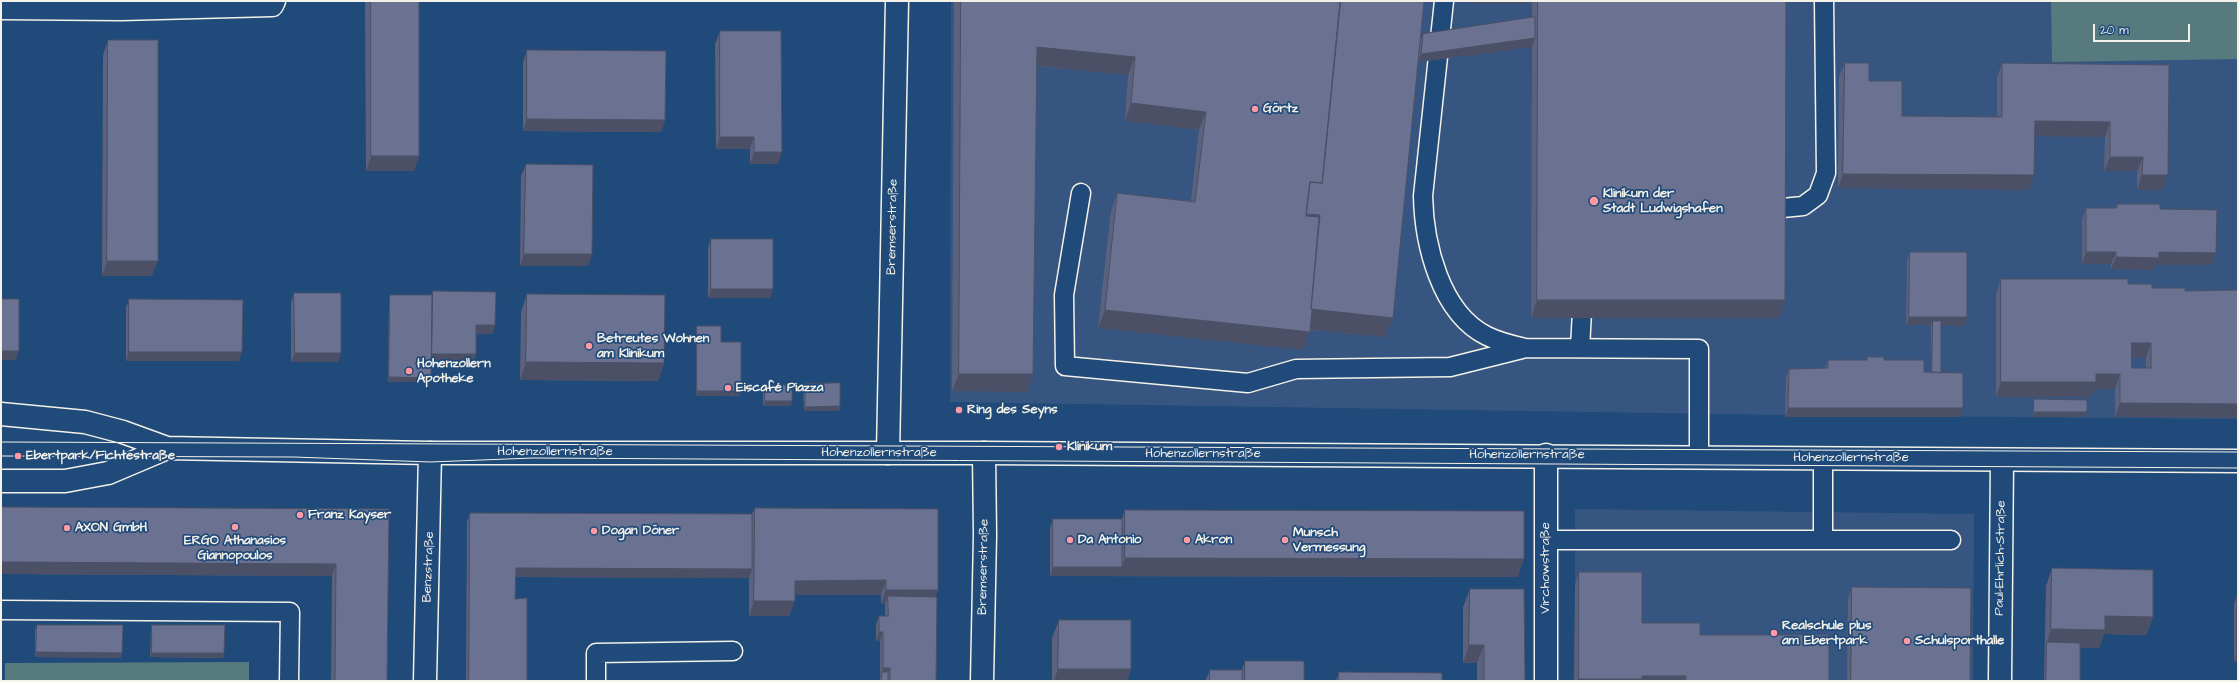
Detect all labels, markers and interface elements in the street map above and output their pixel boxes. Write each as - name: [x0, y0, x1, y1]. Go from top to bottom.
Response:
- scale bar: [2095, 16, 2192, 42]
- text: 20 m: [2100, 22, 2129, 39]
- place label: Görtz: [1263, 101, 1298, 117]
- marker: Görtz: [1250, 104, 1260, 114]
- street label: Bremserstraße: [884, 179, 902, 275]
- place label: Klinikum der Stadt Ludwigshafen: [1603, 186, 1723, 217]
- marker: Klinikum der Stadt Ludwigshafen: [1588, 195, 1600, 207]
- place label: Betreutes Wohnen am Klinikum: [597, 331, 709, 362]
- marker: Betreutes Wohnen am Klinikum: [584, 341, 594, 351]
- place label: Hohenzollern Apotheke: [417, 356, 491, 387]
- marker: Hohenzollern Apotheke: [404, 366, 414, 376]
- place label: Eiscafé Piazza: [736, 380, 823, 396]
- marker: Eiscafé Piazza: [723, 383, 733, 393]
- place label: Ring des Seyns: [967, 402, 1058, 418]
- marker: Ring des Seyns: [954, 405, 964, 415]
- place label: Klinikum: [1067, 439, 1112, 455]
- marker: Klinikum: [1054, 442, 1064, 452]
- street label: Hohenzollernstraße: [497, 444, 613, 460]
- street label: Hohenzollernstraße: [821, 445, 937, 461]
- street label: Hohenzollernstraße: [1145, 446, 1261, 462]
- street label: Hohenzollernstraße: [1469, 447, 1585, 463]
- place label: Ebertpark/Fichtestraße: [26, 448, 175, 464]
- street label: Hohenzollernstraße: [1793, 450, 1909, 466]
- marker: Ebertpark/Fichtestraße: [13, 451, 23, 461]
- street label: Paul-Ehrlich-Straße: [1992, 500, 2010, 616]
- place label: Franz Kayser: [308, 507, 391, 523]
- marker: Franz Kayser: [295, 510, 305, 520]
- street label: Bremserstraße: [975, 519, 993, 615]
- place label: AXON GmbH: [75, 520, 147, 536]
- marker: ERGO Athanasios Giannopoulos: [230, 522, 240, 532]
- street label: Virchowstraße: [1538, 522, 1554, 614]
- marker: AXON GmbH: [62, 523, 72, 533]
- place label: Dogan Döner: [602, 523, 679, 539]
- place label: Munsch Vermessung: [1293, 525, 1365, 556]
- marker: Dogan Döner: [589, 526, 599, 536]
- street label: Benzstraße: [420, 531, 438, 603]
- place label: Da Antonio: [1078, 532, 1141, 548]
- place label: Akron: [1195, 532, 1232, 548]
- place label: ERGO Athanasios Giannopoulos: [184, 533, 286, 564]
- marker: Da Antonio: [1065, 535, 1075, 545]
- marker: Akron: [1182, 535, 1192, 545]
- marker: Munsch Vermessung: [1280, 535, 1290, 545]
- place label: Realschule plus am Ebertpark: [1782, 618, 1871, 649]
- marker: Realschule plus am Ebertpark: [1769, 628, 1779, 638]
- place label: Schulsporthalle: [1915, 633, 2004, 649]
- marker: Schulsporthalle: [1902, 636, 1912, 646]

